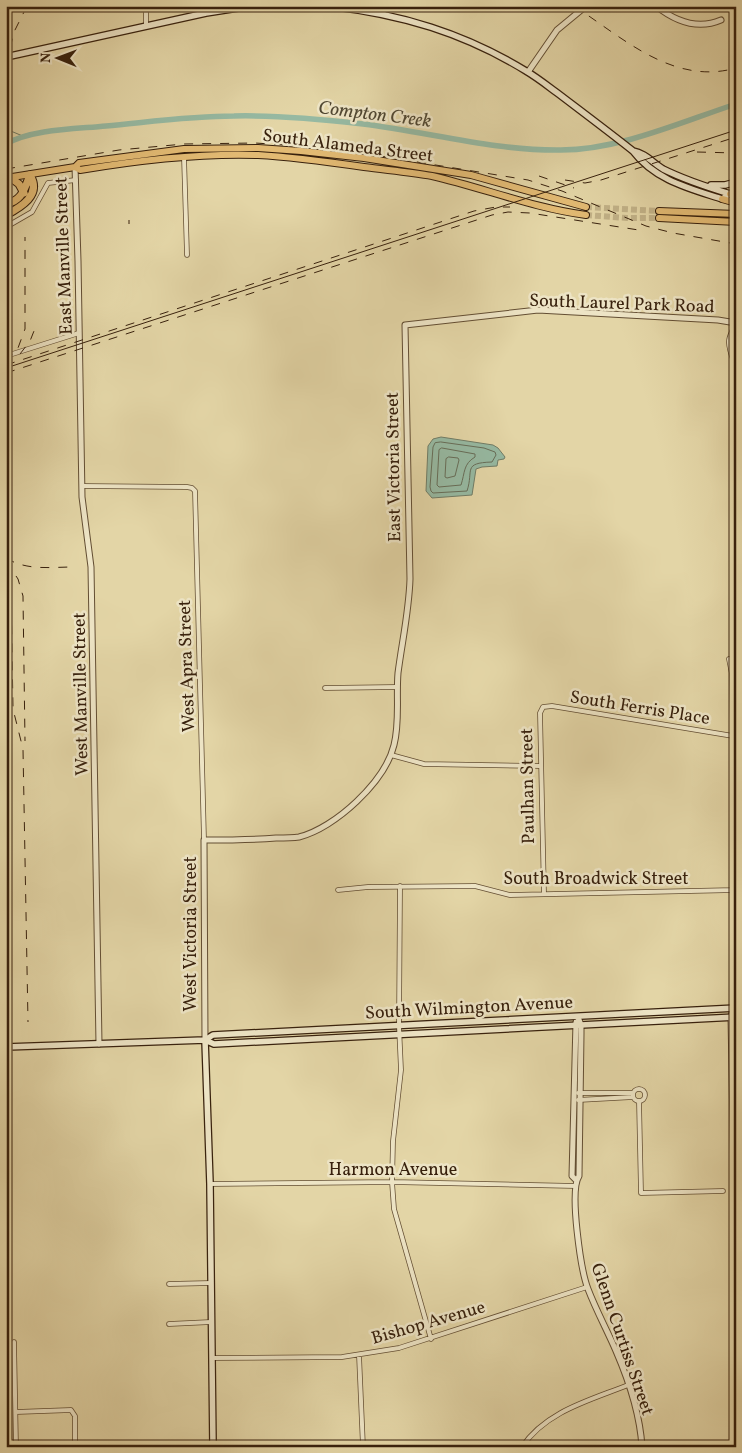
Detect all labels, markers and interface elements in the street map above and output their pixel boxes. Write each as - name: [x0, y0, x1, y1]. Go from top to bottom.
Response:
- north arrow: [32, 32, 82, 82]
- text: N: [37, 53, 56, 63]
- water label: Compton Creek: [317, 95, 433, 135]
- street label: South Alameda Street: [261, 124, 435, 169]
- street label: East Manville Street: [49, 176, 80, 335]
- street label: South Laurel Park Road: [529, 289, 715, 320]
- street label: East Victoria Street: [381, 392, 408, 542]
- street label: West Apra Street: [173, 599, 202, 733]
- street label: West Manville Street: [68, 612, 95, 776]
- street label: South Ferris Place: [568, 685, 711, 732]
- street label: Paulhan Street: [515, 728, 542, 844]
- street label: West Victoria Street: [179, 856, 204, 1012]
- street label: South Broadwick Street: [503, 867, 689, 892]
- street label: South Wilmington Avenue: [364, 991, 574, 1026]
- street label: Harmon Avenue: [329, 1158, 457, 1183]
- street label: Glenn Curtiss Street: [584, 1260, 659, 1419]
- street label: Bishop Avenue: [369, 1295, 488, 1352]

